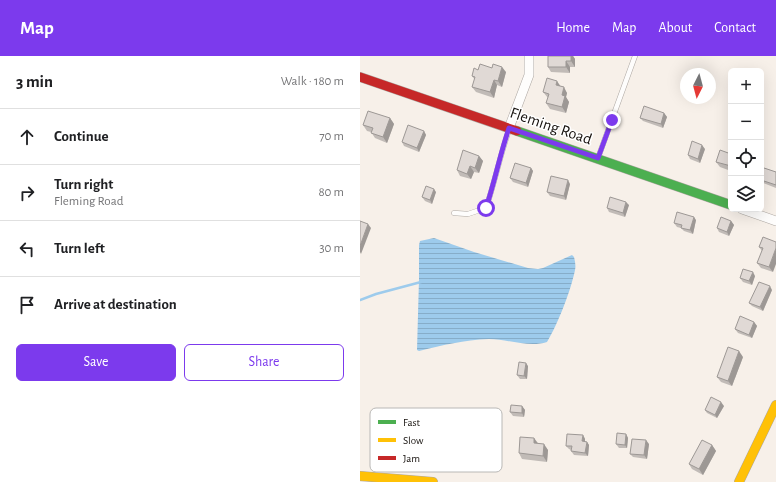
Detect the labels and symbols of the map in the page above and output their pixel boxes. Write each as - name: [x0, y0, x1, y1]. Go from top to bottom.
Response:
- north arrow: [680, 68, 716, 104]
- street label: Fleming Road: [508, 105, 594, 147]
- route end: [603, 111, 621, 129]
- route start: [477, 199, 495, 217]
- legend: [370, 408, 502, 472]
- text: Fast: [403, 417, 421, 428]
- text: Slow: [403, 435, 424, 446]
- text: Jam: [403, 453, 420, 464]

